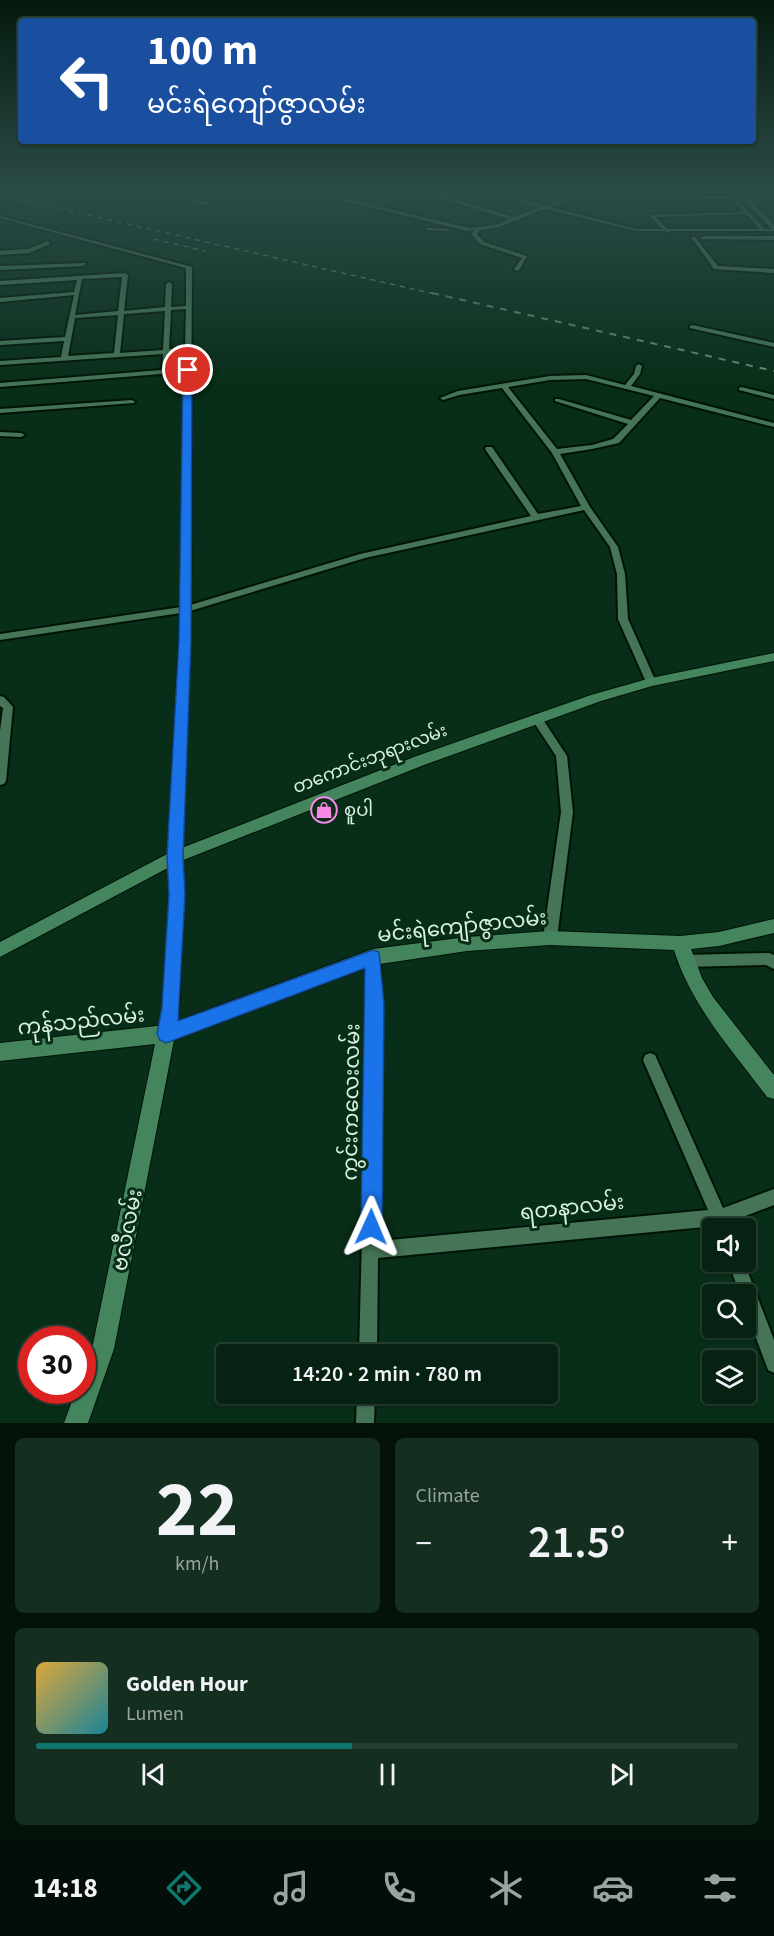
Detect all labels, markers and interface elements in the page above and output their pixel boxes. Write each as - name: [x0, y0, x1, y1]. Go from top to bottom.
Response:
- text: 100 m: [147, 21, 258, 81]
- icon: left: [48, 42, 126, 120]
- text: မင်းရဲကျော်ဇွာလမ်း: [147, 85, 366, 124]
- pin: [162, 344, 213, 395]
- icon: arrive: [171, 353, 204, 386]
- street label: တကောင်းဘုရားလမ်း: [289, 717, 451, 802]
- shop icon: စူပါ: [309, 795, 339, 825]
- place label: စူပါ: [344, 798, 373, 825]
- street label: မင်းရဲကျော်ဇွာလမ်း: [376, 901, 548, 953]
- street label: ကုန်သည်လမ်း: [16, 998, 146, 1045]
- street label: ကွင်းကလေးလမ်း: [334, 1023, 368, 1181]
- street label: ဗလီလမ်း: [103, 1186, 150, 1274]
- street label: ရတနာလမ်း: [518, 1186, 626, 1229]
- position arrow: [339, 1195, 403, 1259]
- map controls: [702, 1218, 756, 1404]
- button: sound: [702, 1218, 756, 1272]
- button: search: [702, 1284, 756, 1338]
- speed limit sign: 30: [18, 1326, 96, 1404]
- button: layers: [702, 1350, 756, 1404]
- text: 14:20 · 2 min · 780 m: [292, 1358, 482, 1390]
- text: 22: [156, 1455, 238, 1566]
- text: Climate: [416, 1482, 480, 1510]
- text: 21.5°: [528, 1511, 625, 1575]
- text: −: [416, 1520, 432, 1567]
- text: +: [722, 1520, 738, 1567]
- text: km/h: [175, 1550, 219, 1578]
- text: Golden Hour: [126, 1668, 248, 1700]
- text: Lumen: [126, 1700, 184, 1728]
- icon: previous: [137, 1758, 170, 1791]
- icon: pause: [371, 1758, 404, 1791]
- icon: next: [605, 1758, 638, 1791]
- icon: directions: [163, 1867, 205, 1909]
- icon: music: [270, 1867, 312, 1909]
- icon: phone: [378, 1867, 420, 1909]
- icon: climate: [485, 1867, 527, 1909]
- icon: car: [592, 1867, 634, 1909]
- icon: filters: [699, 1867, 741, 1909]
- text: 14:18: [33, 1869, 98, 1908]

